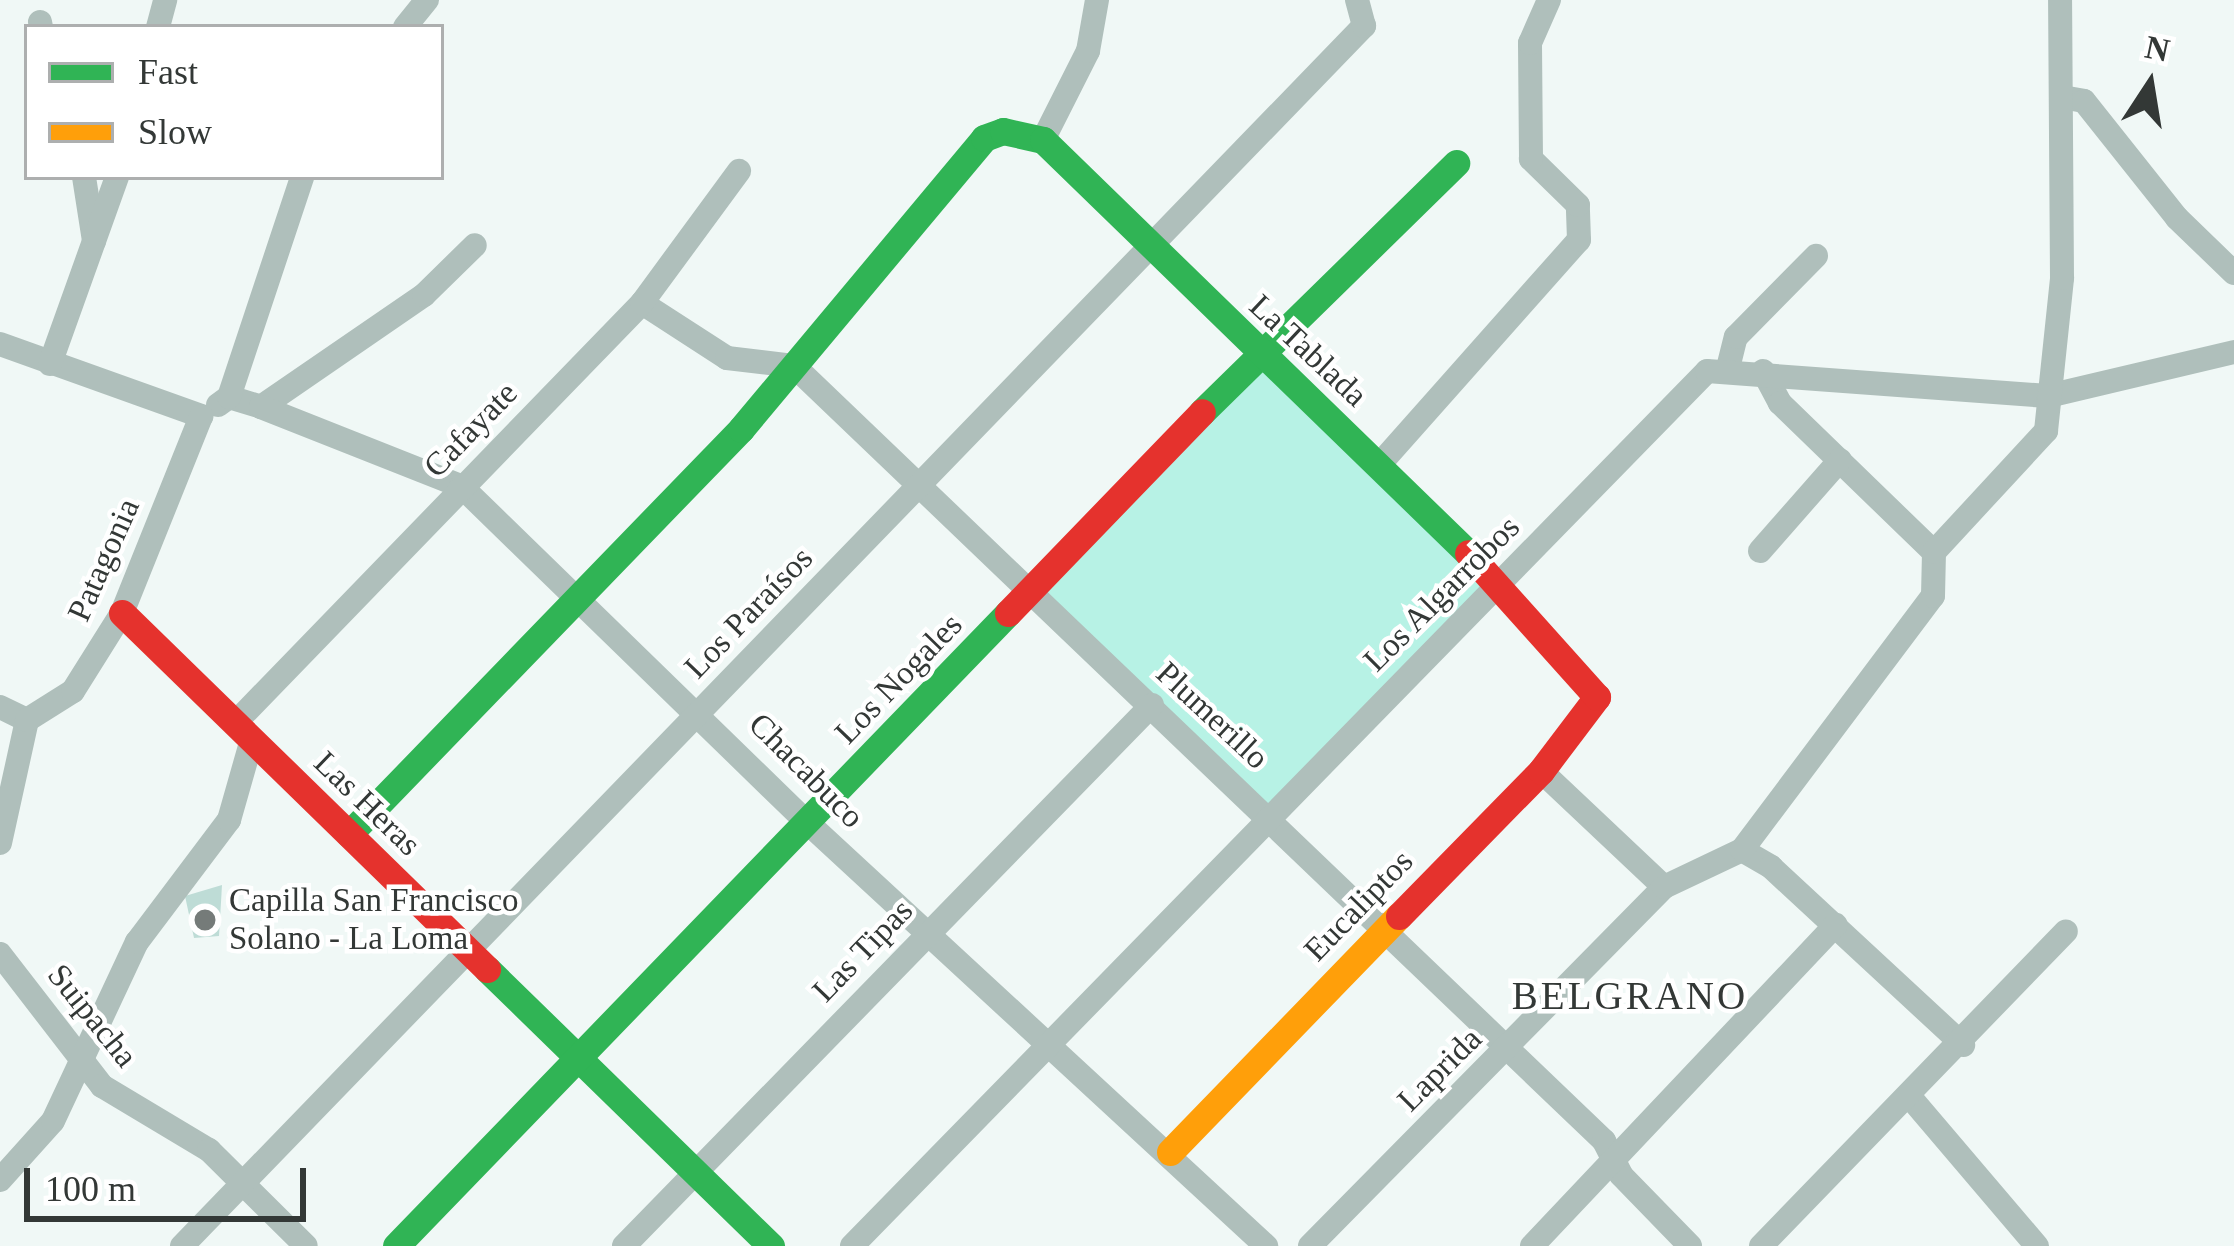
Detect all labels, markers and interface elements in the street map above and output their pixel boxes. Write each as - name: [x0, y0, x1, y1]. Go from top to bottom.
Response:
- legend: [24, 24, 444, 180]
- north arrow: [2090, 24, 2210, 144]
- text: N: [2142, 29, 2173, 69]
- text: Fast: [138, 52, 198, 92]
- text: Slow: [138, 112, 212, 152]
- street label: La Tablada: [1241, 286, 1375, 416]
- street label: Cafayate: [416, 374, 526, 486]
- street label: Patagonia: [59, 493, 149, 627]
- street label: Los Algarrobos: [1355, 507, 1529, 681]
- street label: Los Paraísos: [676, 539, 822, 687]
- street label: Los Nogales: [827, 606, 971, 752]
- street label: Plumerillo: [1148, 654, 1276, 778]
- street label: Chacabuco: [740, 705, 872, 837]
- street label: Las Heras: [305, 744, 429, 864]
- street label: Eucaliptos: [1296, 842, 1422, 970]
- place label: Capilla San Francisco Solano - La Loma: [229, 881, 519, 959]
- street label: Las Tipas: [804, 891, 922, 1011]
- marker: Capilla San Francisco Solano - La Loma: [192, 907, 218, 933]
- street label: Suipacha: [39, 957, 145, 1075]
- district label: BELGRANO: [1512, 973, 1748, 1019]
- street label: Laprida: [1390, 1020, 1490, 1120]
- scale bar: [30, 1144, 312, 1218]
- text: 100 m: [45, 1169, 136, 1209]

